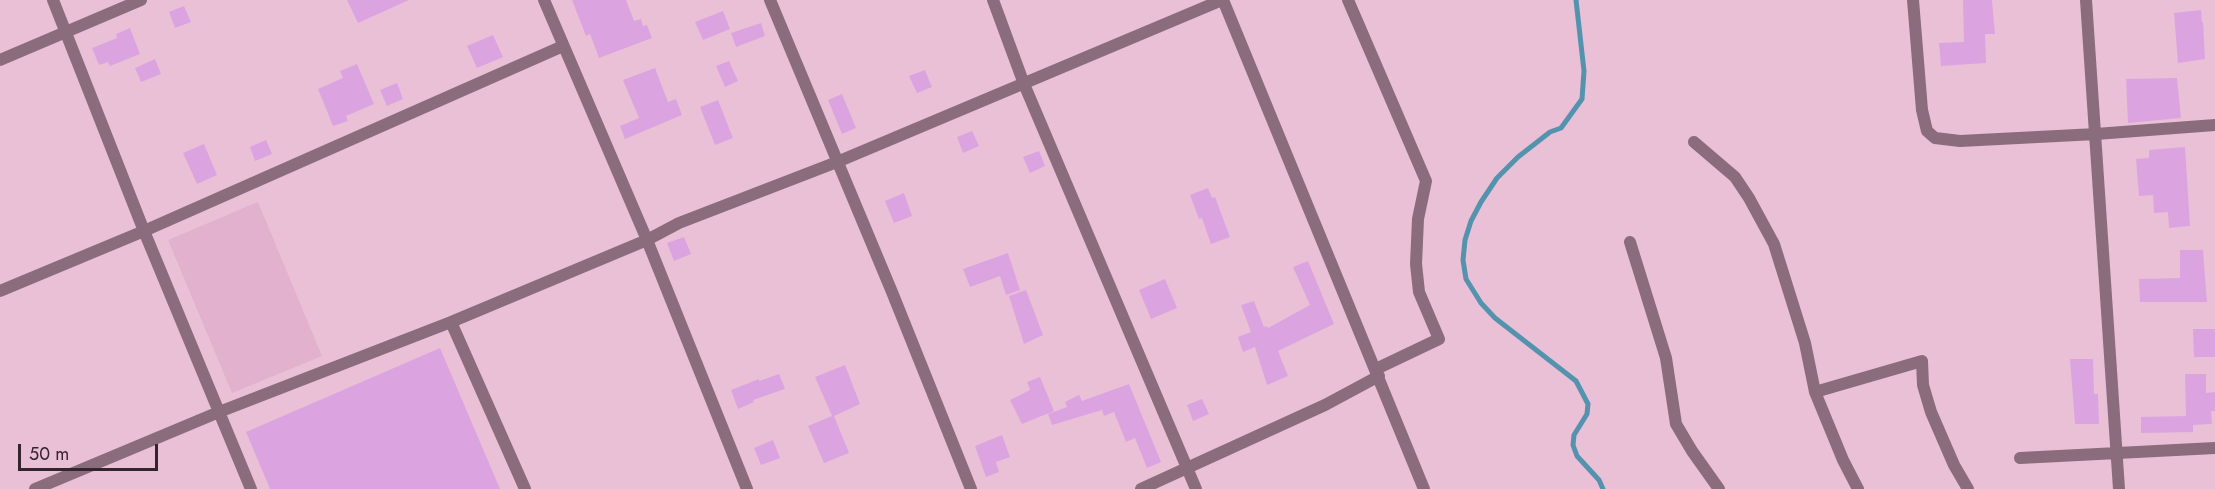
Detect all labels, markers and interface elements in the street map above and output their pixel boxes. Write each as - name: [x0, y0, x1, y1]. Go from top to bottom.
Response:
- scale bar: [21, 432, 160, 470]
- text: 50 m: [29, 441, 69, 467]

